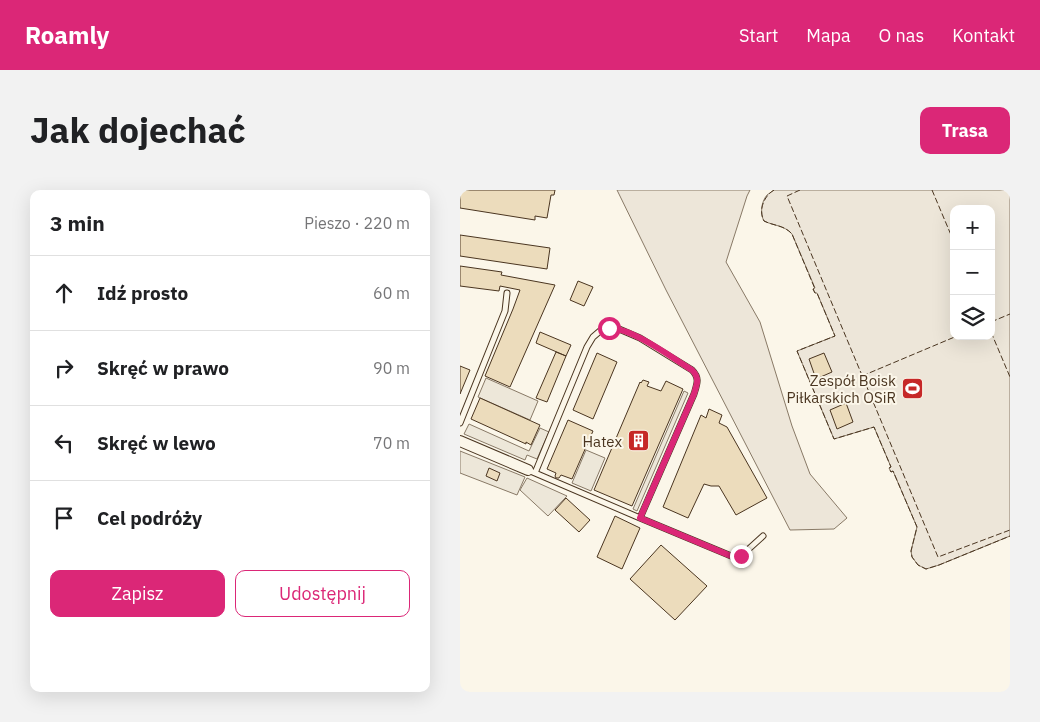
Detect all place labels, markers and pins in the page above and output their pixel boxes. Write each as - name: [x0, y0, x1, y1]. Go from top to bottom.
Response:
- place label: Zespół Boisk Piłkarskich OSiR: [786, 371, 896, 407]
- sports icon: Zespół Boisk Piłkarskich OSiR: [900, 377, 924, 401]
- building icon: Hatex: [626, 429, 650, 453]
- place label: Hatex: [583, 432, 622, 451]

